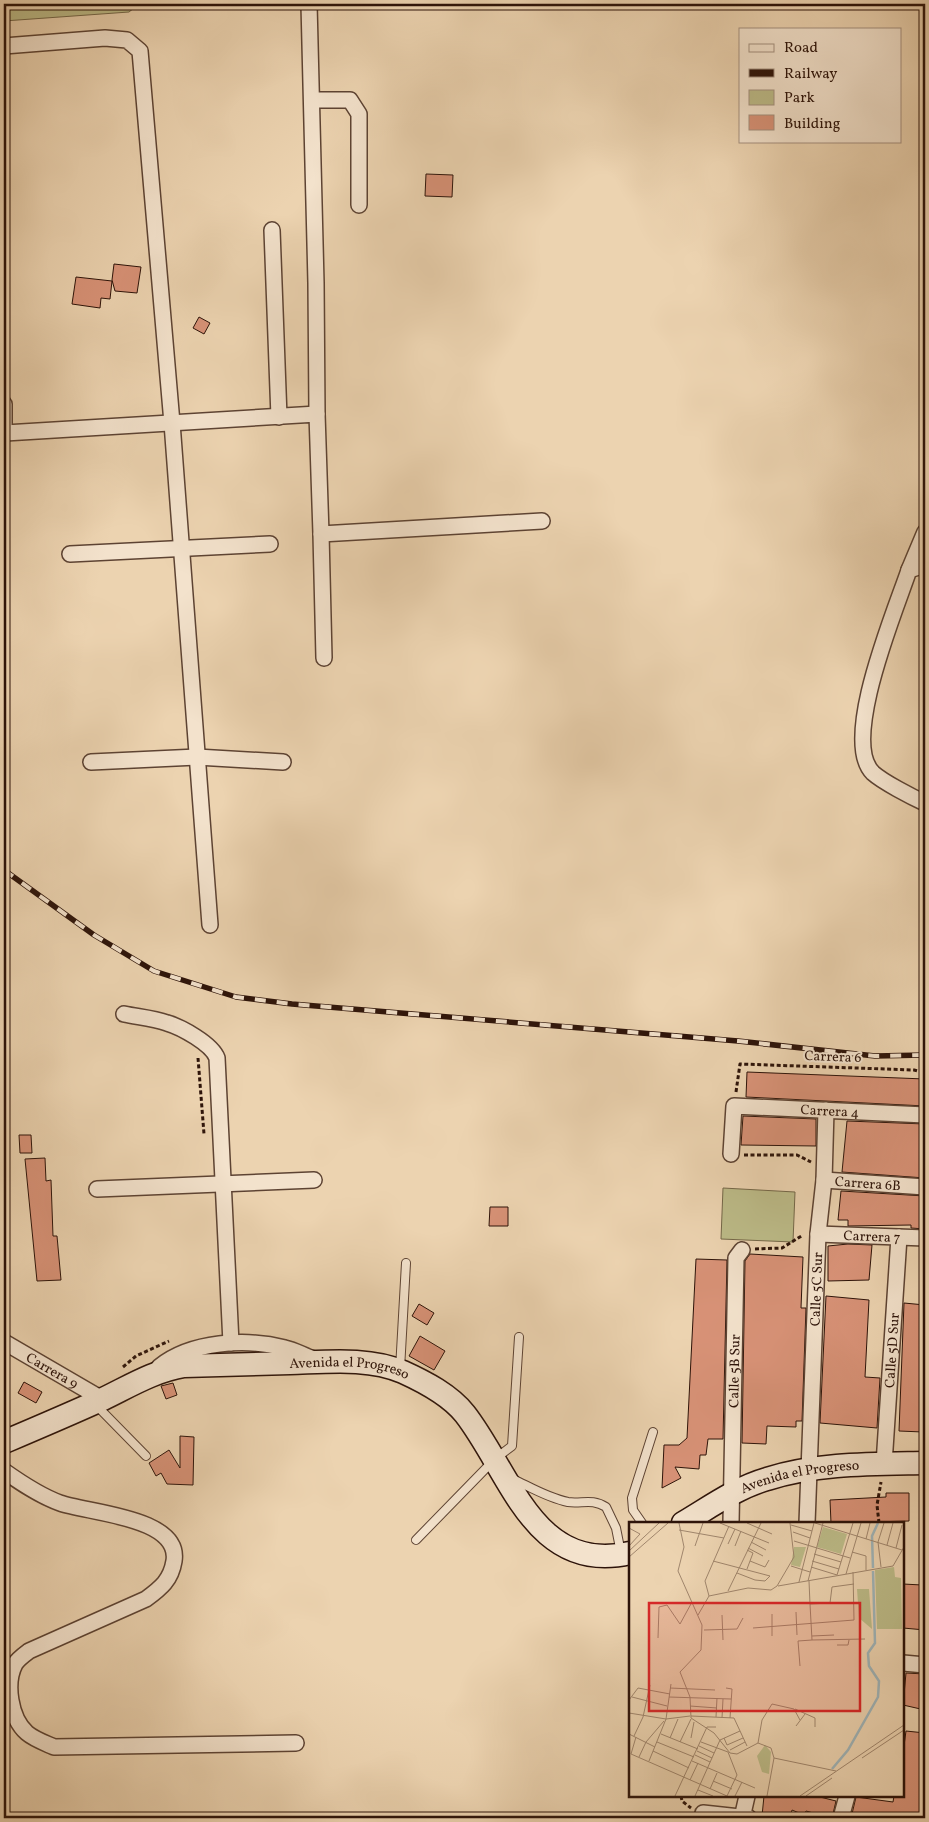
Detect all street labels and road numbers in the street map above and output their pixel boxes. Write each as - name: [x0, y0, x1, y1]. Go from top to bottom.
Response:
- street label: Carrera 6: [804, 1047, 862, 1068]
- street label: Carrera 4: [800, 1101, 859, 1123]
- street label: Carrera 6B: [834, 1173, 901, 1196]
- street label: Carrera 7: [843, 1227, 901, 1248]
- street label: Calle 5C Sur: [806, 1252, 828, 1327]
- street label: Calle 5D Sur: [881, 1312, 905, 1389]
- street label: Calle 5B Sur: [725, 1334, 746, 1408]
- street label: Carrera 9: [22, 1349, 81, 1394]
- street label: Avenida el Progreso: [289, 1353, 412, 1385]
- street label: Avenida el Progreso: [738, 1457, 860, 1499]

